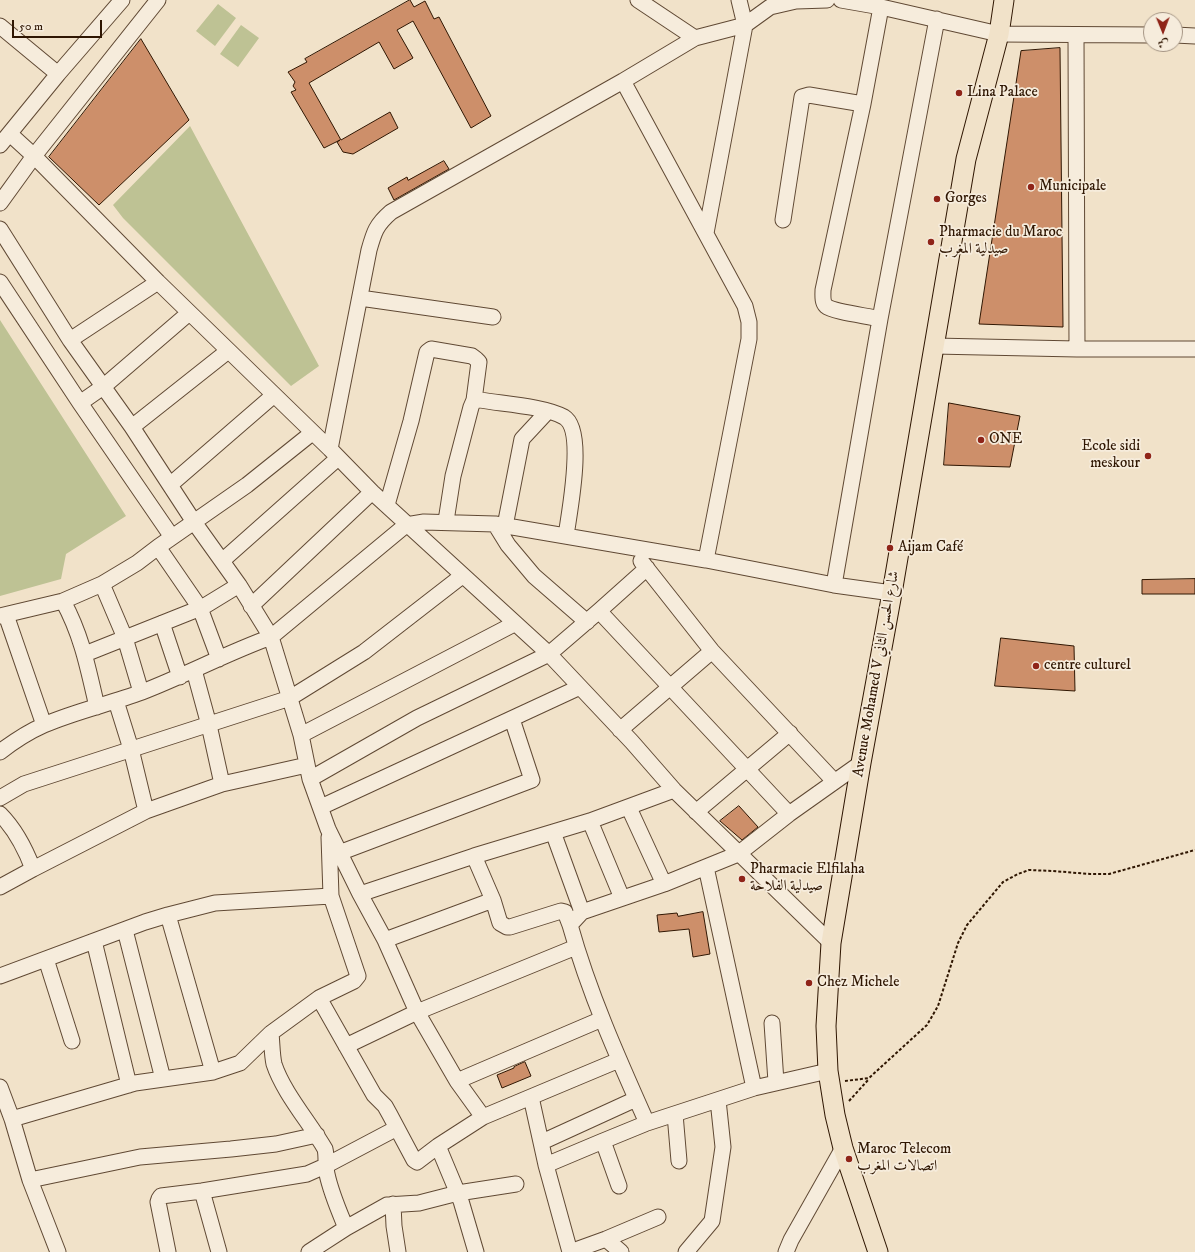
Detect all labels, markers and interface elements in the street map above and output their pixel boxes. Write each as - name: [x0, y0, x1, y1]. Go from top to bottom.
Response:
- scale bar: [14, 12, 104, 38]
- north arrow: [1143, 12, 1183, 52]
- text: 50 m: [19, 19, 43, 34]
- text: ش: [1158, 36, 1169, 50]
- place label: Lina Palace: [967, 84, 1038, 102]
- marker: Lina Palace: [954, 88, 964, 98]
- place label: Municipale: [1039, 178, 1106, 196]
- marker: Municipale: [1026, 182, 1036, 192]
- place label: Gorges: [945, 190, 987, 208]
- marker: Gorges: [932, 194, 942, 204]
- place label: Pharmacie du Maroc صيدلية المغرب: [939, 224, 1062, 259]
- marker: Pharmacie du Maroc صيدلية المغرب: [926, 237, 936, 247]
- place label: ONE: [989, 431, 1022, 449]
- marker: ONE: [976, 435, 986, 445]
- place label: Ecole sidi meskour: [1082, 438, 1140, 473]
- marker: Ecole sidi meskour: [1143, 451, 1153, 461]
- place label: Aijam Café: [898, 539, 963, 557]
- marker: Aijam Café: [885, 543, 895, 553]
- street label: Avenue Mohamed V شارع الحسن الثاني: [850, 569, 904, 779]
- place label: centre culturel: [1044, 657, 1131, 675]
- marker: centre culturel: [1031, 661, 1041, 671]
- place label: Pharmacie Elfilaha صيدلية الفلاحة: [750, 861, 865, 896]
- marker: Pharmacie Elfilaha صيدلية الفلاحة: [737, 874, 747, 884]
- place label: Chez Michele: [817, 974, 899, 992]
- marker: Chez Michele: [804, 978, 814, 988]
- place label: Maroc Telecom اتصالات المغرب: [857, 1141, 951, 1176]
- marker: Maroc Telecom اتصالات المغرب: [844, 1154, 854, 1164]

